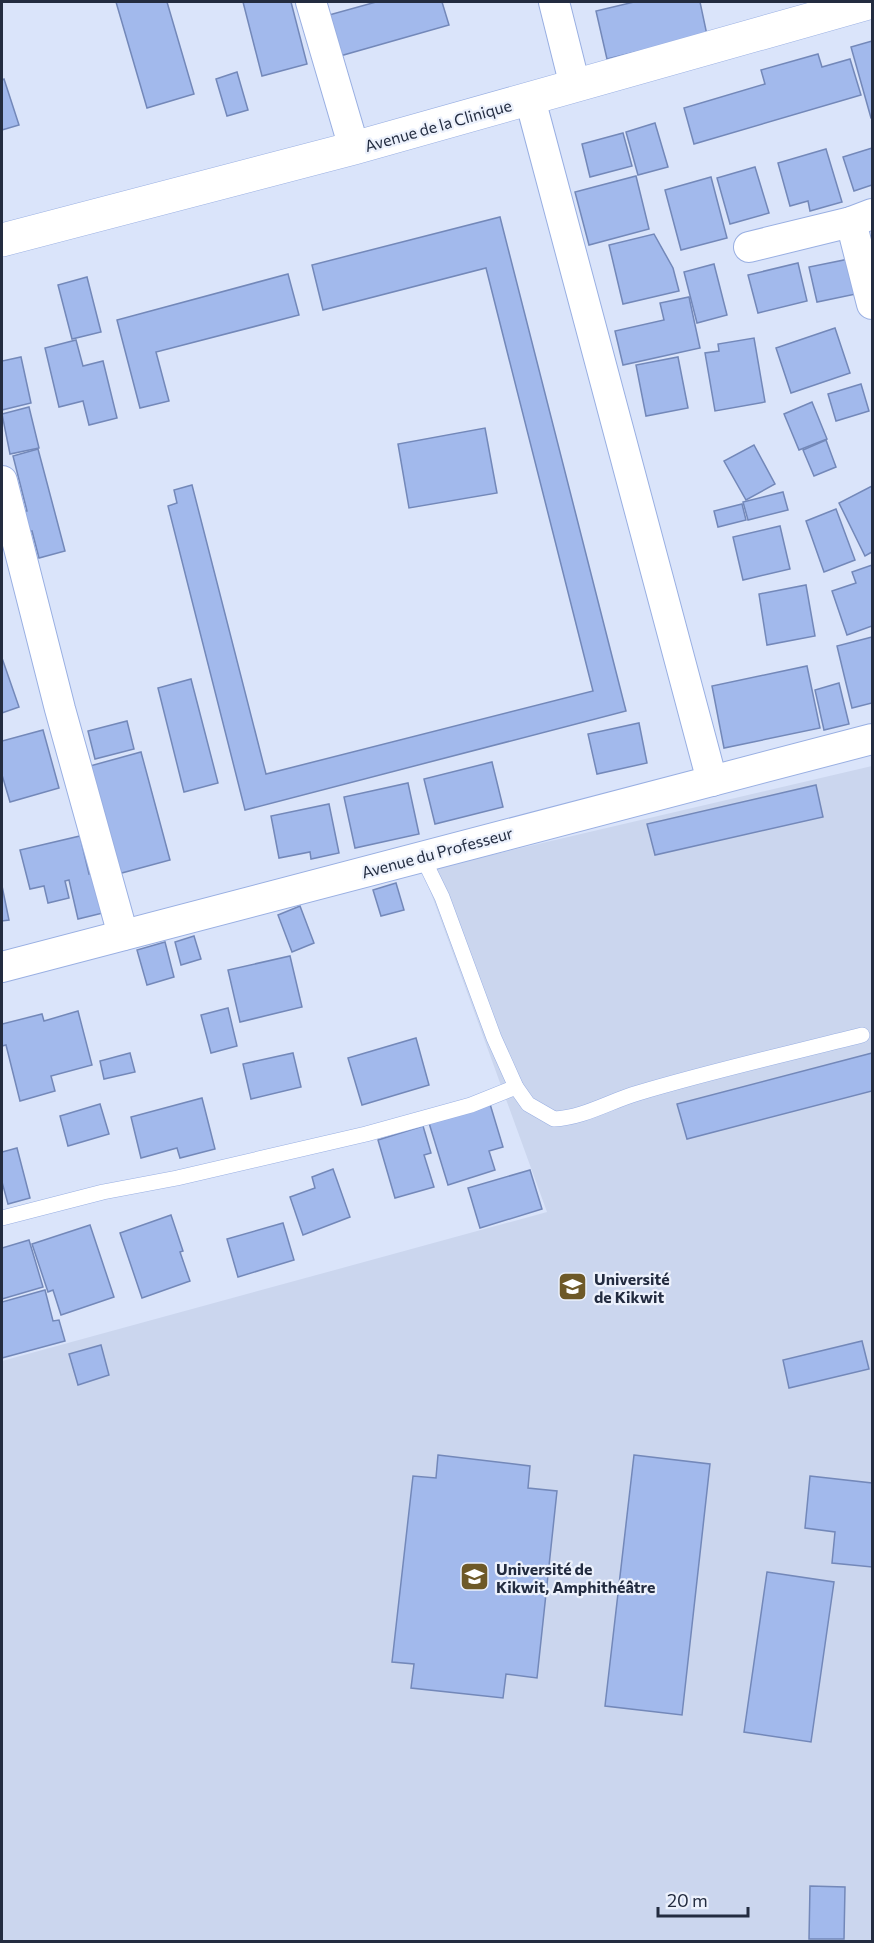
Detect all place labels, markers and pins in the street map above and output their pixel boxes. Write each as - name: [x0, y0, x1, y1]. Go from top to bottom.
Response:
- place label: Université de Kikwit: [594, 1269, 670, 1306]
- school or university icon: Université de Kikwit: [557, 1271, 589, 1303]
- place label: Université de Kikwit, Amphithéâtre: [496, 1559, 655, 1596]
- school or university icon: Université de Kikwit, Amphithéâtre: [459, 1561, 491, 1593]

